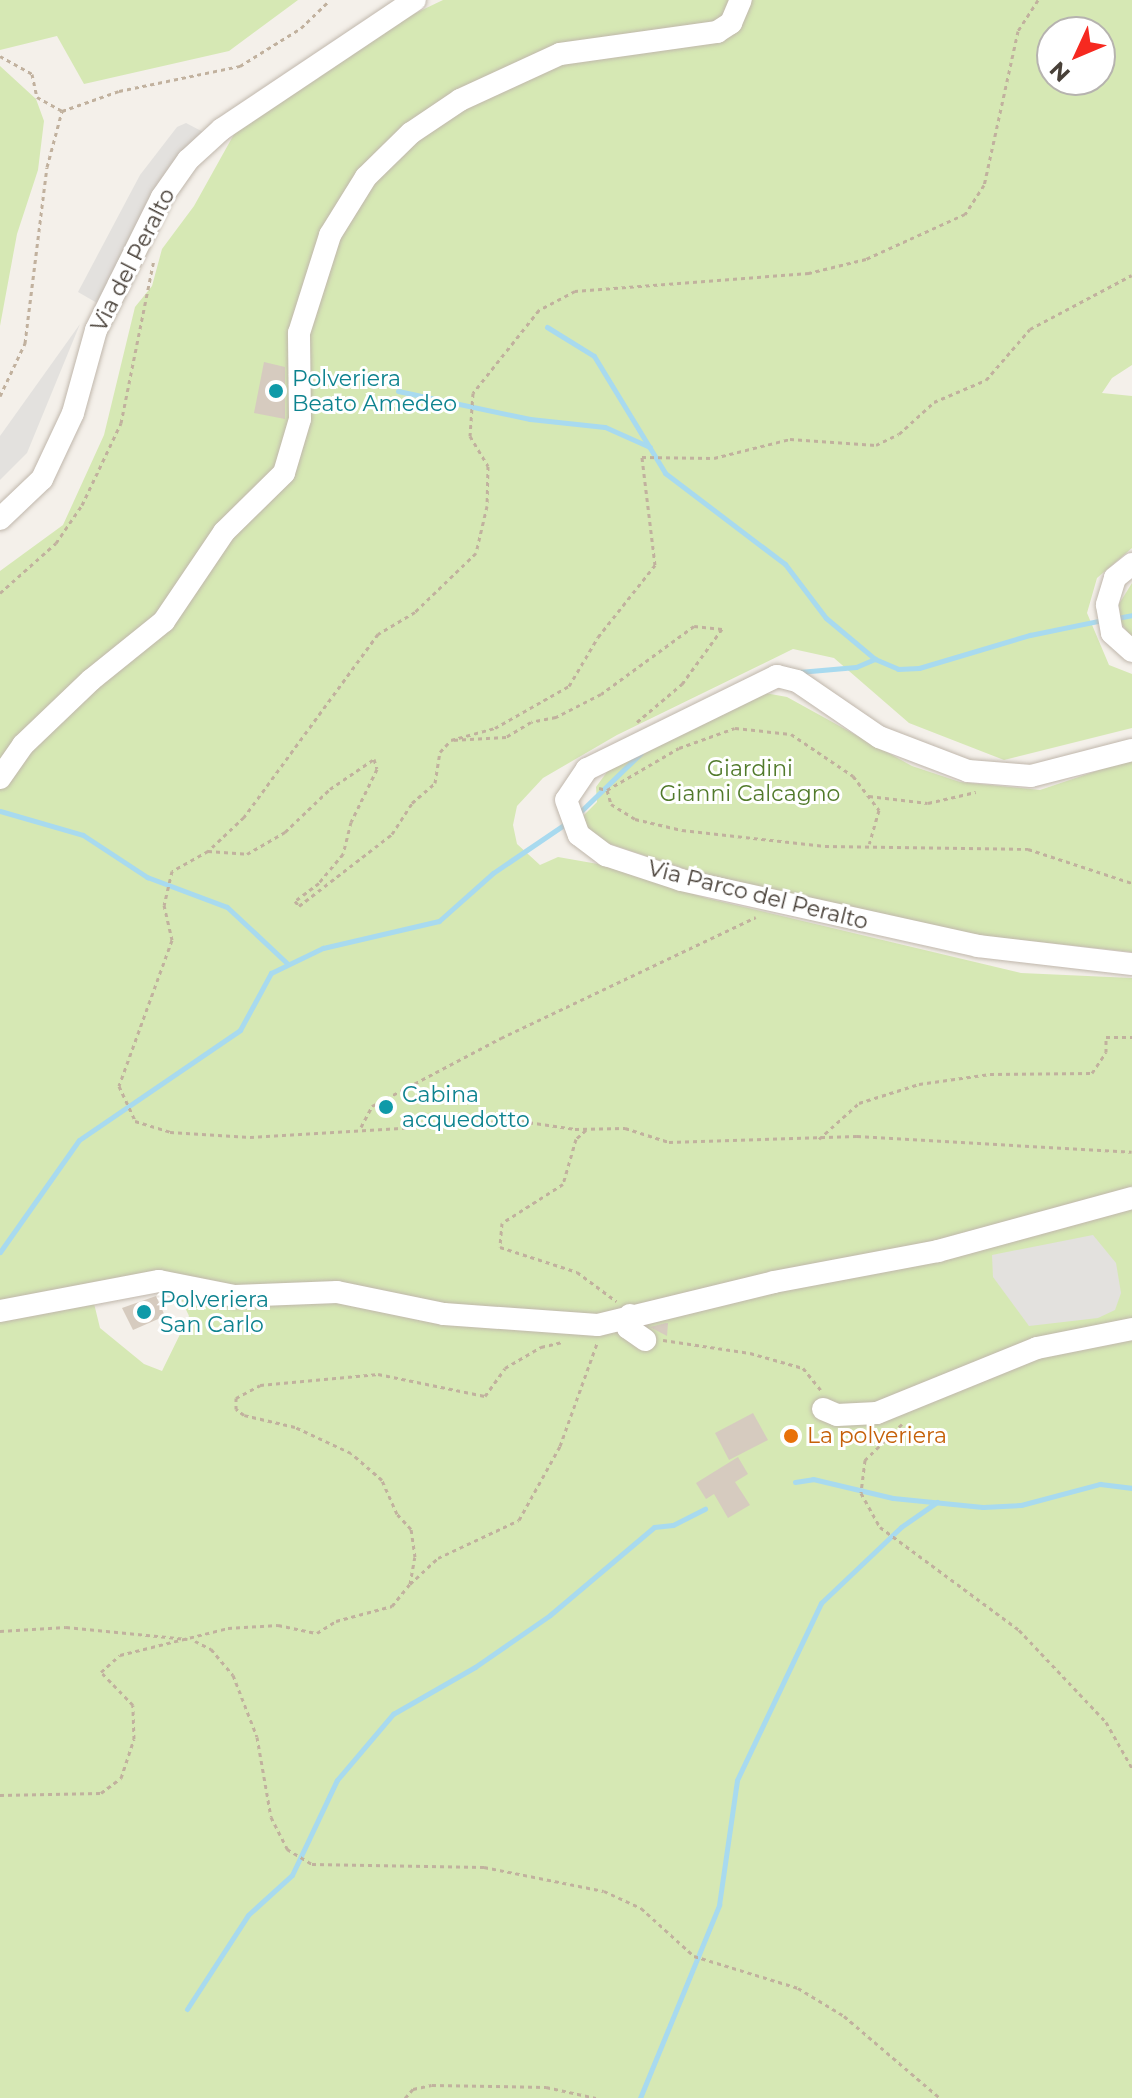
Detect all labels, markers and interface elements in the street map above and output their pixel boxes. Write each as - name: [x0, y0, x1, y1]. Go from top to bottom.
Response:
- north arrow: [1036, 16, 1116, 96]
- text: N: [1044, 56, 1076, 87]
- street label: Via del Peralto: [86, 184, 180, 336]
- place label: Polveriera Beato Amedeo: [292, 365, 457, 416]
- marker: Polveriera Beato Amedeo: [267, 382, 285, 400]
- park label: Giardini Gianni Calcagno: [660, 755, 840, 806]
- street label: Via Parco del Peralto: [645, 855, 871, 935]
- place label: Cabina acquedotto: [402, 1081, 530, 1132]
- marker: Cabina acquedotto: [377, 1098, 395, 1116]
- place label: Polveriera San Carlo: [160, 1286, 269, 1338]
- marker: Polveriera San Carlo: [135, 1303, 153, 1321]
- place label: La polveriera: [807, 1423, 947, 1449]
- marker: La polveriera: [782, 1427, 800, 1445]

